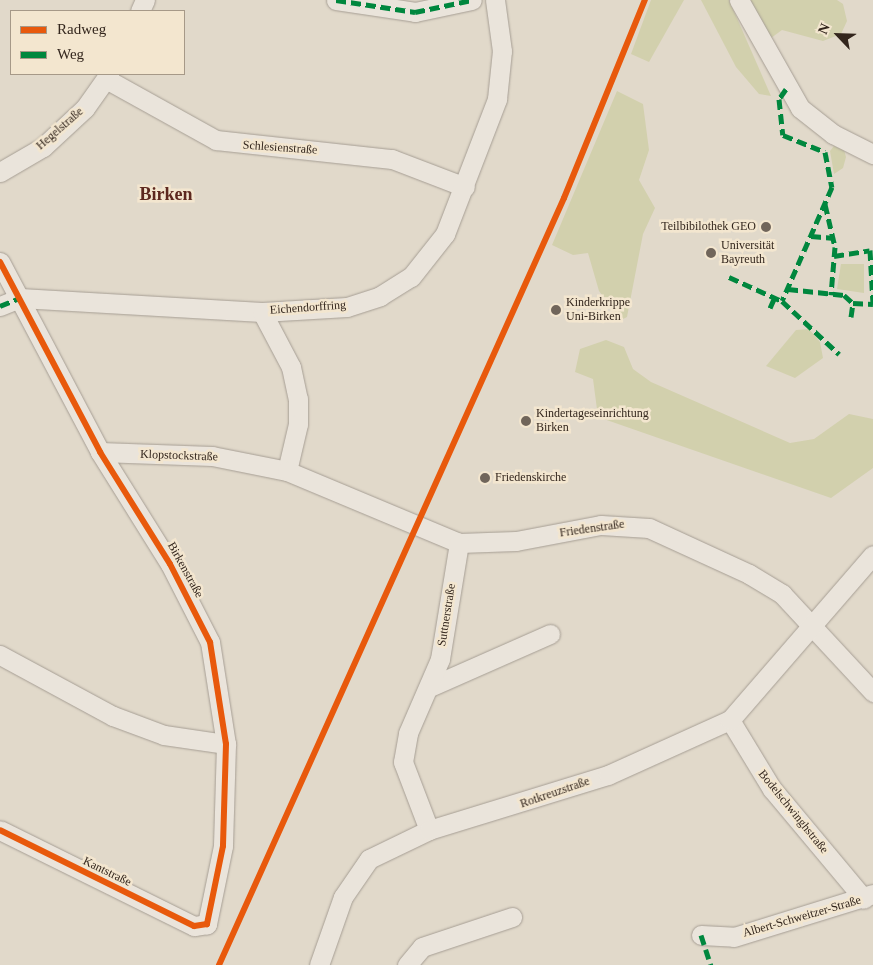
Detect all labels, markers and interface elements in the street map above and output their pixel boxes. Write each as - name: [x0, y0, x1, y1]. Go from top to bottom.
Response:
- legend: [10, 10, 185, 75]
- north arrow: [813, 10, 863, 60]
- text: Radweg: [57, 21, 106, 37]
- text: N: [815, 21, 833, 36]
- text: Weg: [57, 46, 84, 62]
- street label: Hegelstraße: [34, 105, 86, 153]
- street label: Schlesienstraße: [242, 138, 318, 158]
- district label: Birken: [139, 183, 193, 205]
- place label: Teilbibilothek GEO: [661, 220, 756, 234]
- marker: Teilbibilothek GEO: [760, 221, 772, 233]
- place label: Universität Bayreuth: [721, 239, 774, 267]
- marker: Universität Bayreuth: [705, 247, 717, 259]
- place label: Kinderkrippe Uni-Birken: [566, 296, 630, 324]
- street label: Eichendorffring: [269, 298, 347, 318]
- marker: Kinderkrippe Uni-Birken: [550, 304, 562, 316]
- place label: Kindertageseinrichtung Birken: [536, 407, 649, 435]
- marker: Kindertageseinrichtung Birken: [520, 415, 532, 427]
- street label: Klopstockstraße: [140, 447, 218, 465]
- place label: Friedenskirche: [495, 471, 566, 485]
- marker: Friedenskirche: [479, 472, 491, 484]
- street label: Friedenstraße: [559, 517, 625, 541]
- street label: Birkenstraße: [164, 540, 206, 600]
- street label: Suttnerstraße: [435, 583, 459, 647]
- street label: Bodelschwinghstraße: [755, 767, 831, 857]
- street label: Rotkreuzstraße: [518, 774, 592, 812]
- street label: Kantstraße: [80, 854, 134, 890]
- street label: Albert-Schweitzer-Straße: [741, 893, 863, 941]

